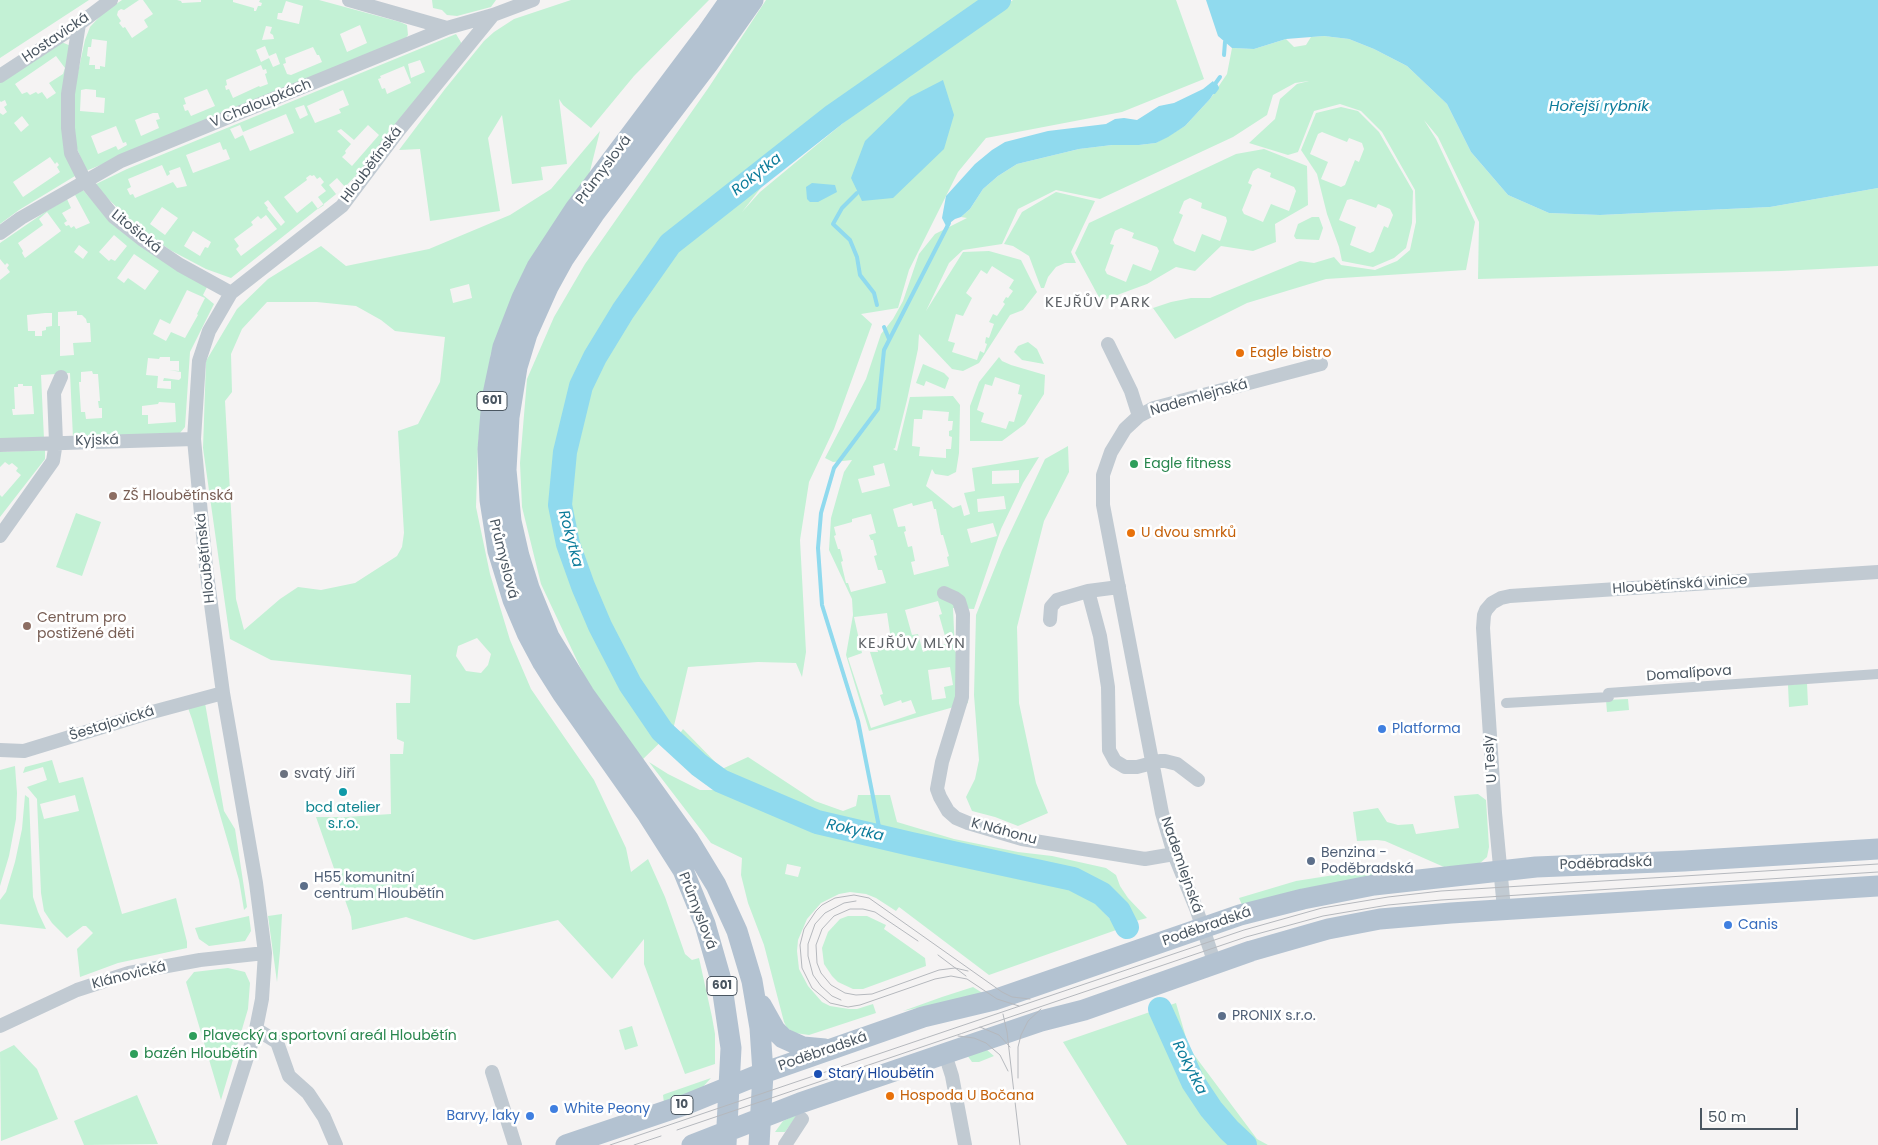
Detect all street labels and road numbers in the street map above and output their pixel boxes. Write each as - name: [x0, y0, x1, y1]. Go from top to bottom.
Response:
- street label: Hostavická: [19, 10, 93, 66]
- street label: V Chaloupkách: [208, 76, 314, 132]
- street label: Hloubětínská: [338, 124, 406, 206]
- street label: Průmyslová: [573, 132, 635, 208]
- street label: Litošická: [108, 207, 164, 257]
- street label: Nademlejnská: [1148, 376, 1250, 420]
- road number: 601: [477, 392, 507, 411]
- street label: Kyjská: [75, 432, 119, 450]
- street label: Hloubětínská: [193, 512, 219, 604]
- street label: Průmyslová: [485, 517, 521, 601]
- street label: Hloubětínská vinice: [1612, 572, 1748, 598]
- street label: Domalípova: [1646, 663, 1732, 685]
- street label: Šestajovická: [68, 703, 156, 745]
- street label: U Tesly: [1481, 734, 1501, 784]
- street label: K Náhonu: [969, 815, 1039, 849]
- street label: Nademlejnská: [1157, 815, 1205, 915]
- street label: Poděbradská: [1559, 854, 1653, 874]
- street label: Průmyslová: [675, 870, 719, 952]
- street label: Poděbradská: [1160, 904, 1254, 950]
- street label: Klánovická: [90, 959, 168, 993]
- road number: 601: [707, 976, 737, 996]
- street label: Poděbradská: [776, 1029, 870, 1075]
- road number: 10: [671, 1096, 693, 1114]

